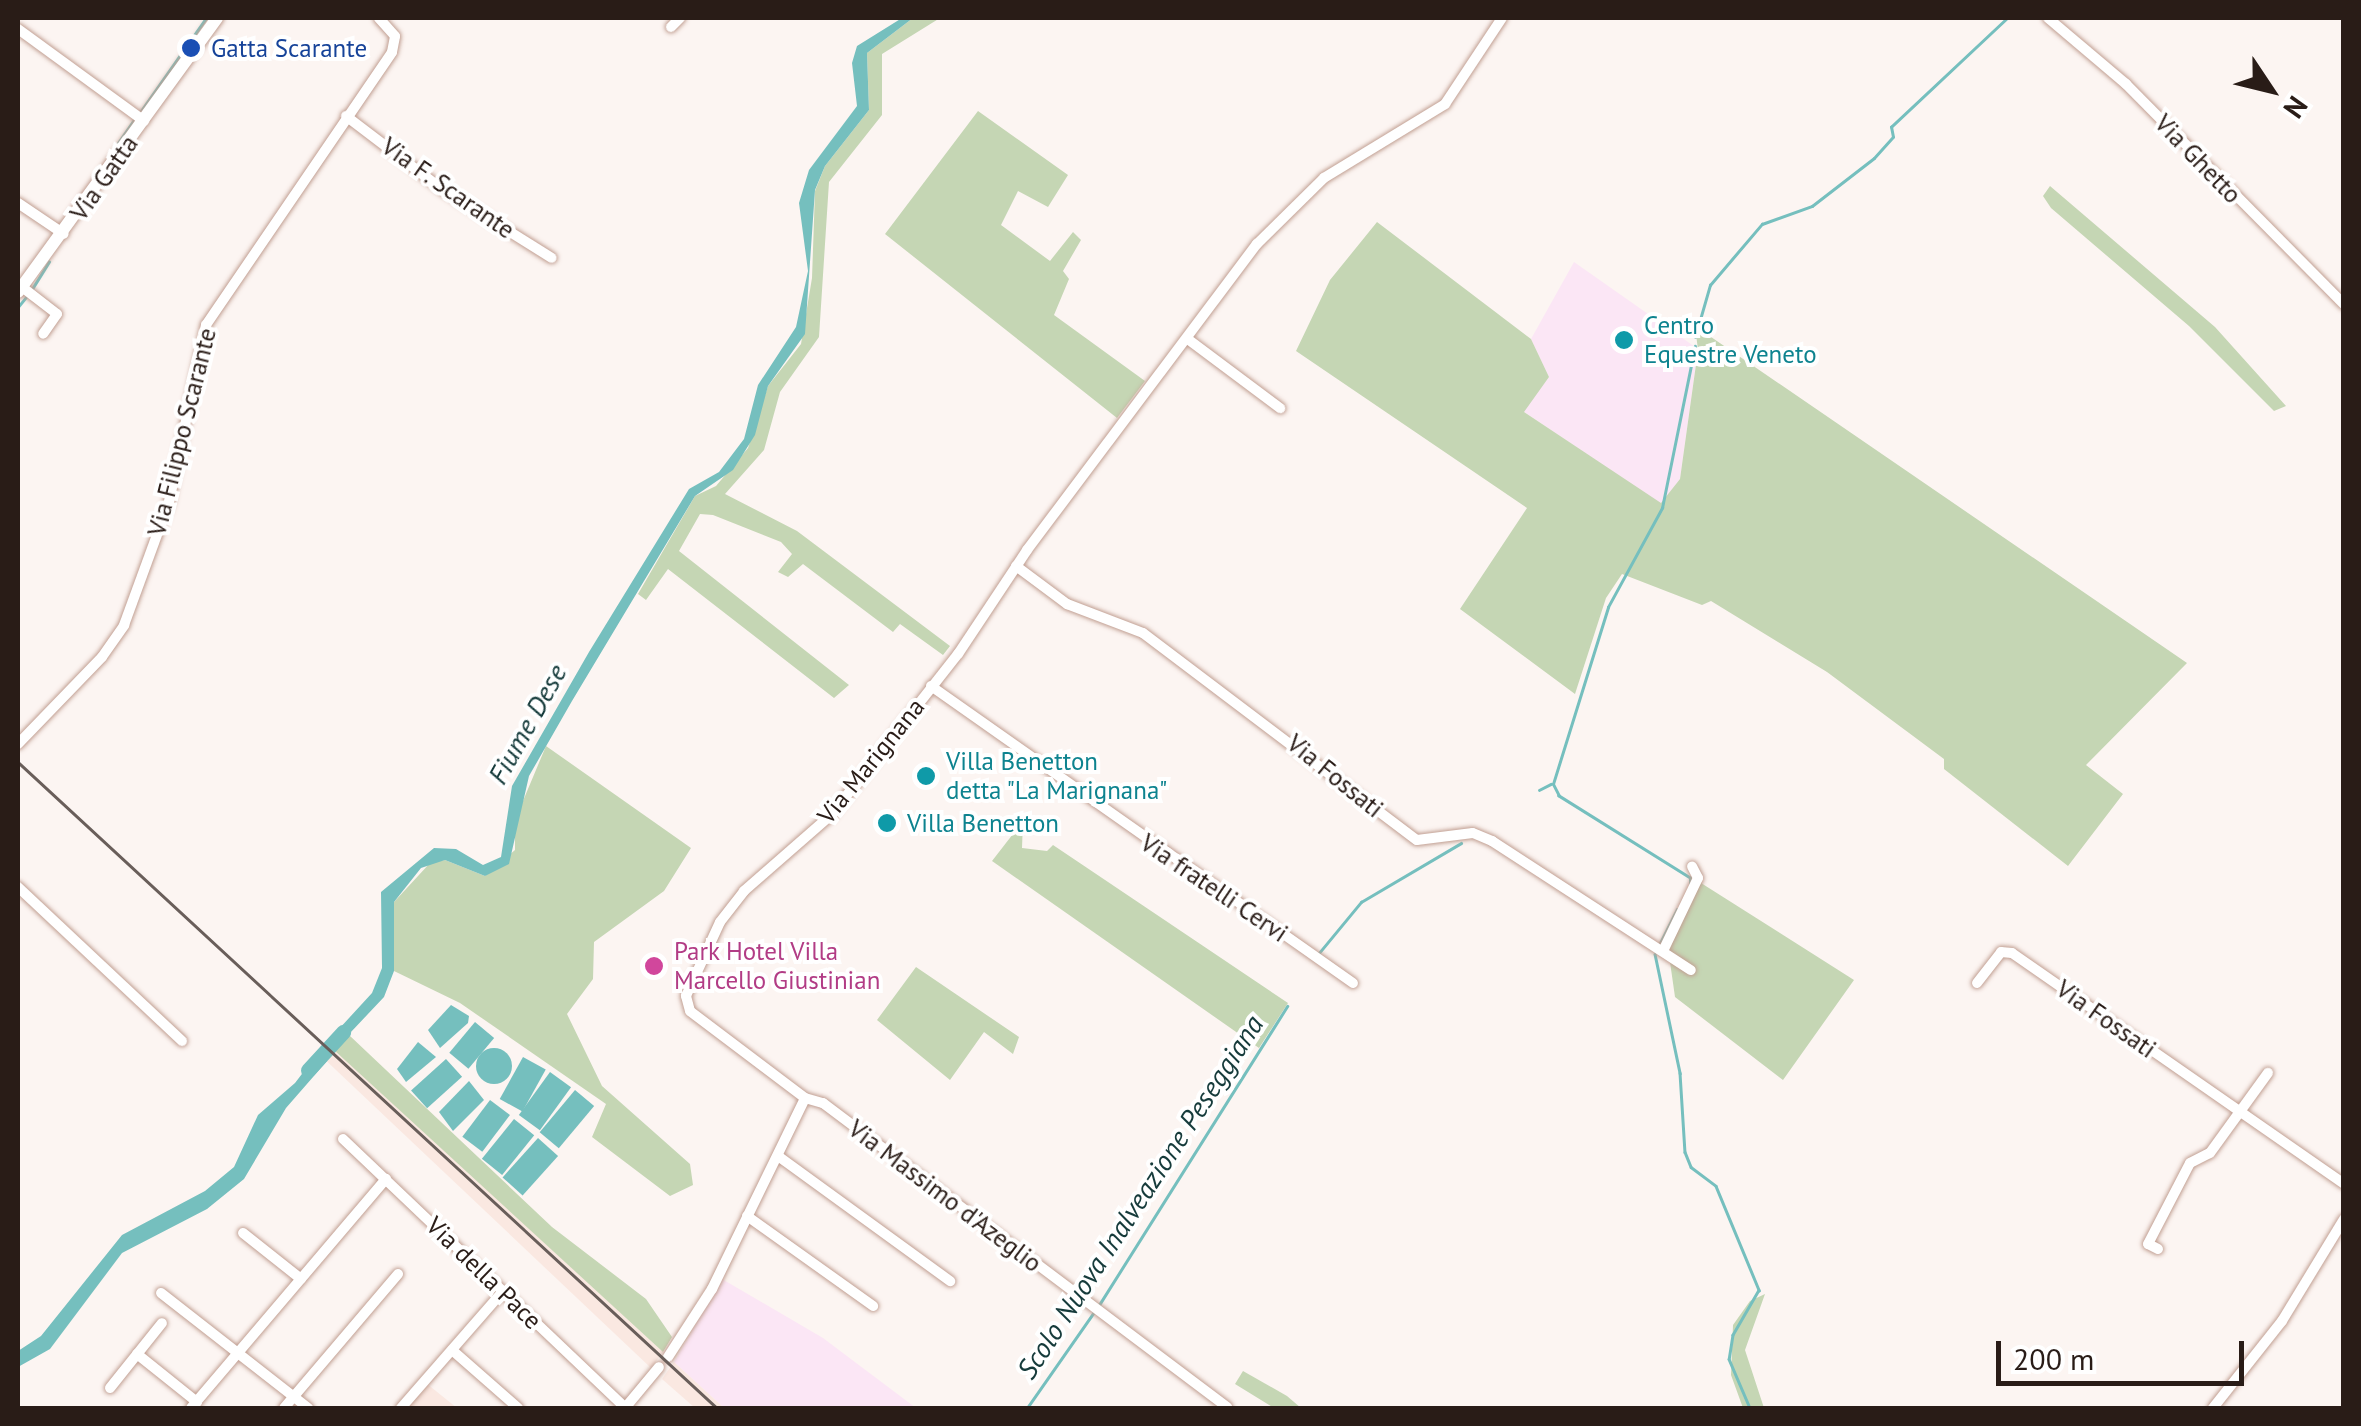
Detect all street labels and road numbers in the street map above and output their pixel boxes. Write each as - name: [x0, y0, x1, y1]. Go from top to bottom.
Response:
- street label: Via Ghetto: [2148, 108, 2248, 210]
- street label: Via Gatta: [64, 130, 144, 226]
- street label: Via F. Scarante: [375, 131, 521, 245]
- street label: Via Filippo Scarante: [142, 325, 222, 539]
- street label: Via Marignana: [811, 692, 931, 830]
- street label: Via Fossati: [1281, 728, 1389, 824]
- street label: Via fratelli Cervi: [1135, 828, 1293, 948]
- street label: Via Fossati: [2050, 974, 2162, 1064]
- street label: Via Massimo d'Azeglio: [842, 1114, 1048, 1278]
- street label: Via della Pace: [420, 1211, 548, 1335]

